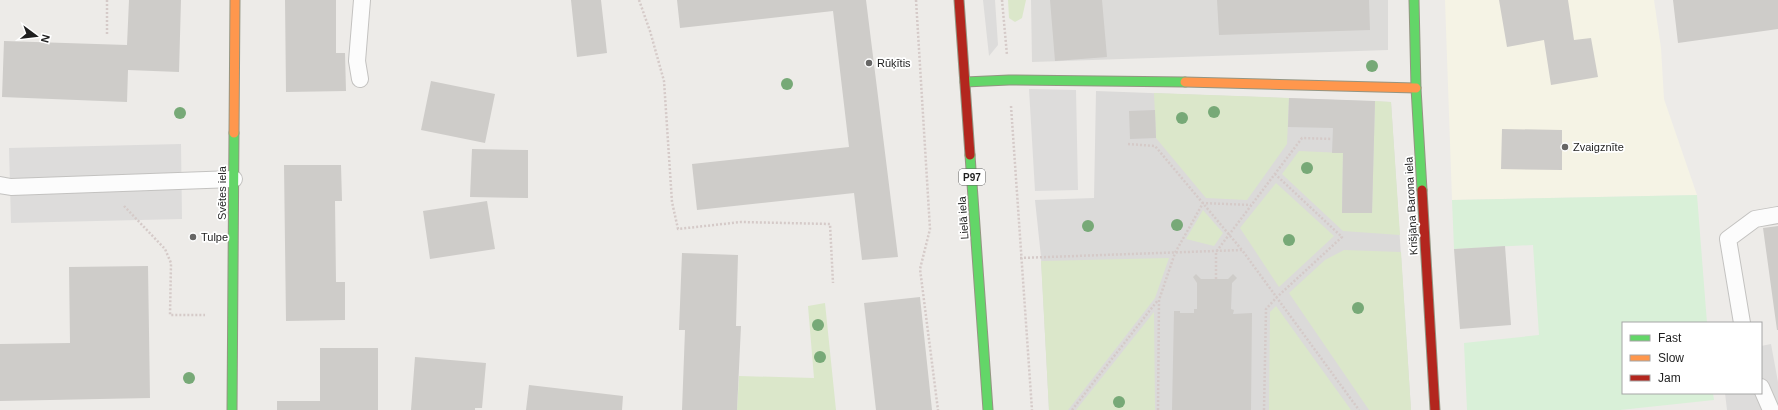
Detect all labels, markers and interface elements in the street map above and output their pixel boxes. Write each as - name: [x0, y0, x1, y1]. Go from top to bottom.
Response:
- north arrow: [16, 16, 56, 56]
- text: N: [39, 33, 52, 44]
- place label: Rūķītis: [877, 57, 911, 69]
- marker: Rūķītis: [864, 58, 874, 68]
- place label: Zvaigznīte: [1573, 141, 1624, 153]
- marker: Zvaigznīte: [1560, 142, 1570, 152]
- street label: Krišjāņa Barona iela: [1402, 156, 1420, 255]
- street label: Svētes iela: [216, 165, 228, 220]
- road number: P97: [959, 169, 985, 185]
- street label: Lielā iela: [955, 195, 970, 240]
- place label: Tulpe: [201, 231, 228, 243]
- marker: Tulpe: [188, 232, 198, 242]
- legend: [1622, 322, 1762, 394]
- text: Fast: [1658, 331, 1682, 345]
- text: Slow: [1658, 351, 1684, 365]
- text: Jam: [1658, 371, 1681, 385]

